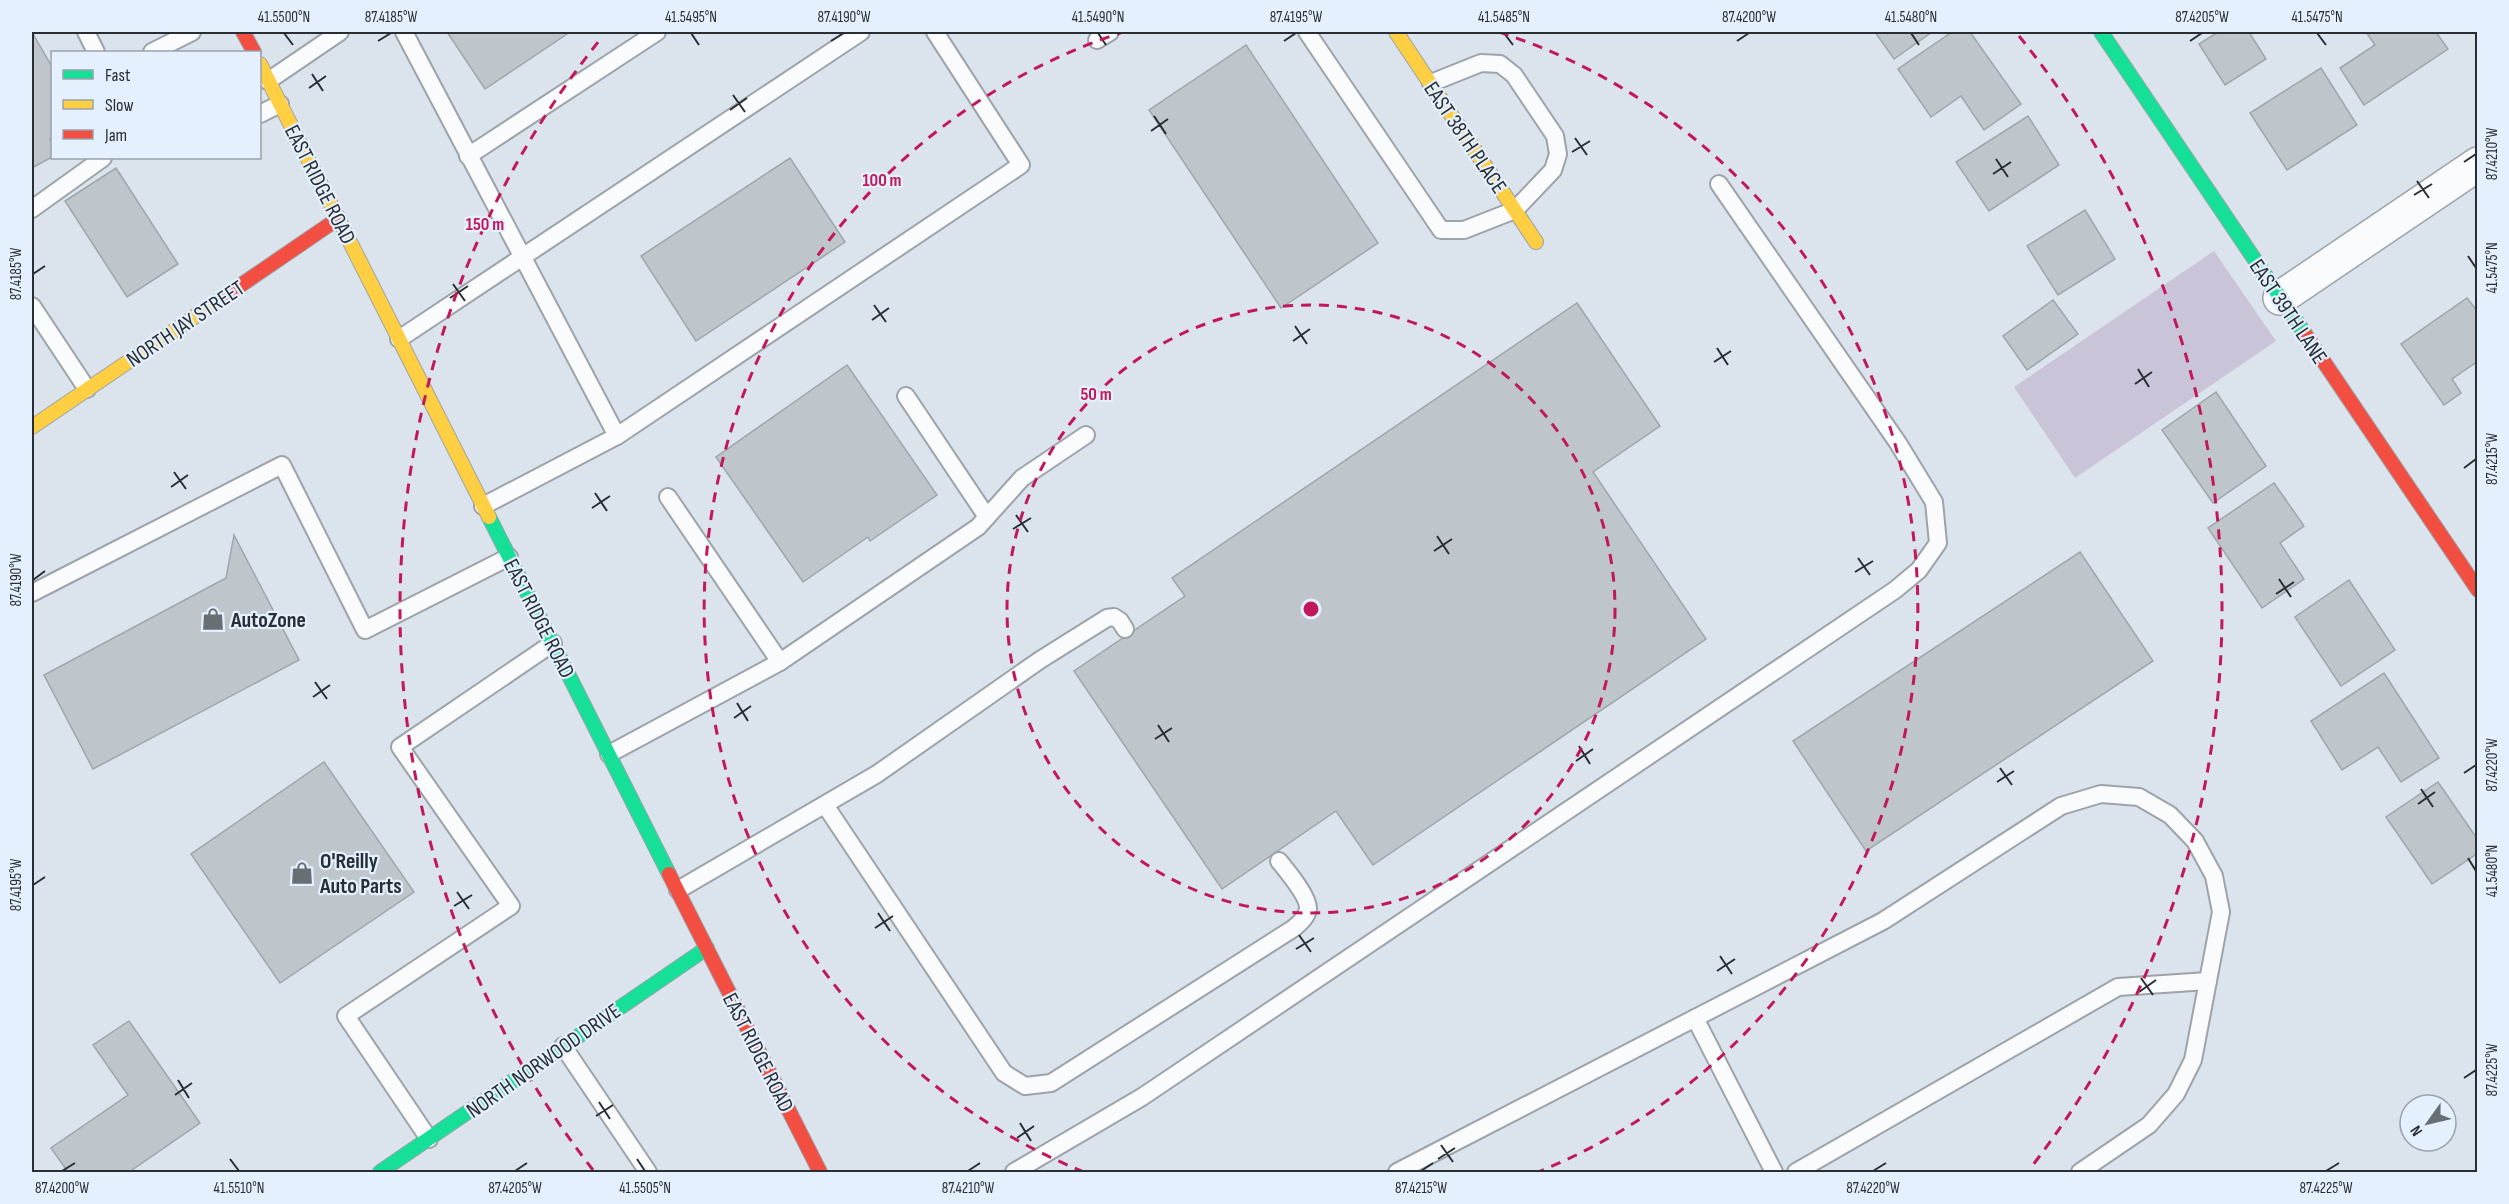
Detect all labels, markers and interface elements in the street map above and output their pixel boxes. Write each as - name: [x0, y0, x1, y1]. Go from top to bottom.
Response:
- text: 41.5500°N: [258, 8, 310, 27]
- text: 87.4185°W: [365, 8, 417, 27]
- text: 41.5495°N: [665, 8, 717, 27]
- text: 87.4190°W: [817, 8, 871, 27]
- text: 41.5490°N: [1072, 8, 1124, 27]
- text: 87.4195°W: [1270, 8, 1322, 27]
- text: 41.5485°N: [1478, 8, 1530, 27]
- text: 87.4200°W: [1722, 8, 1776, 27]
- text: 41.5480°N: [1885, 8, 1937, 27]
- text: 87.4205°W: [2175, 8, 2229, 27]
- text: 41.5475°N: [2291, 8, 2343, 27]
- legend: [51, 51, 261, 159]
- text: Fast: [105, 65, 131, 86]
- street label: EAST 38TH PLACE: [1417, 77, 1512, 199]
- text: Slow: [105, 95, 134, 116]
- street label: EAST RIDGE ROAD: [278, 121, 361, 249]
- text: Jam: [104, 125, 127, 146]
- text: 87.4210°W: [2483, 127, 2502, 180]
- text: 100 m: [863, 170, 902, 191]
- text: 150 m: [466, 214, 504, 235]
- text: 41.5475°N: [2483, 242, 2502, 294]
- text: 87.4185°W: [7, 248, 26, 300]
- street label: EAST 39TH LANE: [2243, 254, 2333, 369]
- street label: NORTH JAY STREET: [122, 275, 250, 374]
- text: 50 m: [1080, 384, 1112, 405]
- text: 87.4215°W: [2483, 433, 2502, 485]
- text: 87.4190°W: [7, 553, 26, 607]
- street label: EAST RIDGE ROAD: [497, 555, 580, 683]
- centre of rings: [1301, 599, 1321, 619]
- shop icon: AutoZone: [200, 606, 226, 632]
- place label: AutoZone: [230, 607, 306, 634]
- text: 87.4220°W: [2483, 738, 2502, 792]
- text: 41.5480°N: [2483, 845, 2502, 897]
- place label: O'Reilly Auto Parts: [319, 848, 402, 900]
- text: 87.4195°W: [7, 859, 26, 911]
- shop icon: O'Reilly Auto Parts: [289, 860, 315, 886]
- street label: EAST RIDGE ROAD: [716, 989, 799, 1117]
- street label: NORTH NORWOOD DRIVE: [461, 998, 626, 1125]
- text: 87.4225°W: [2483, 1043, 2502, 1096]
- north arrow: [2398, 1093, 2458, 1153]
- text: N: [2407, 1122, 2427, 1139]
- text: 87.4200°W: [35, 1179, 89, 1198]
- text: 41.5510°N: [214, 1179, 264, 1198]
- text: 87.4205°W: [488, 1179, 542, 1198]
- text: 41.5505°N: [619, 1179, 671, 1198]
- text: 87.4210°W: [942, 1179, 995, 1198]
- text: 87.4215°W: [1395, 1179, 1447, 1198]
- text: 87.4220°W: [1846, 1179, 1900, 1198]
- text: 87.4225°W: [2300, 1179, 2353, 1198]

